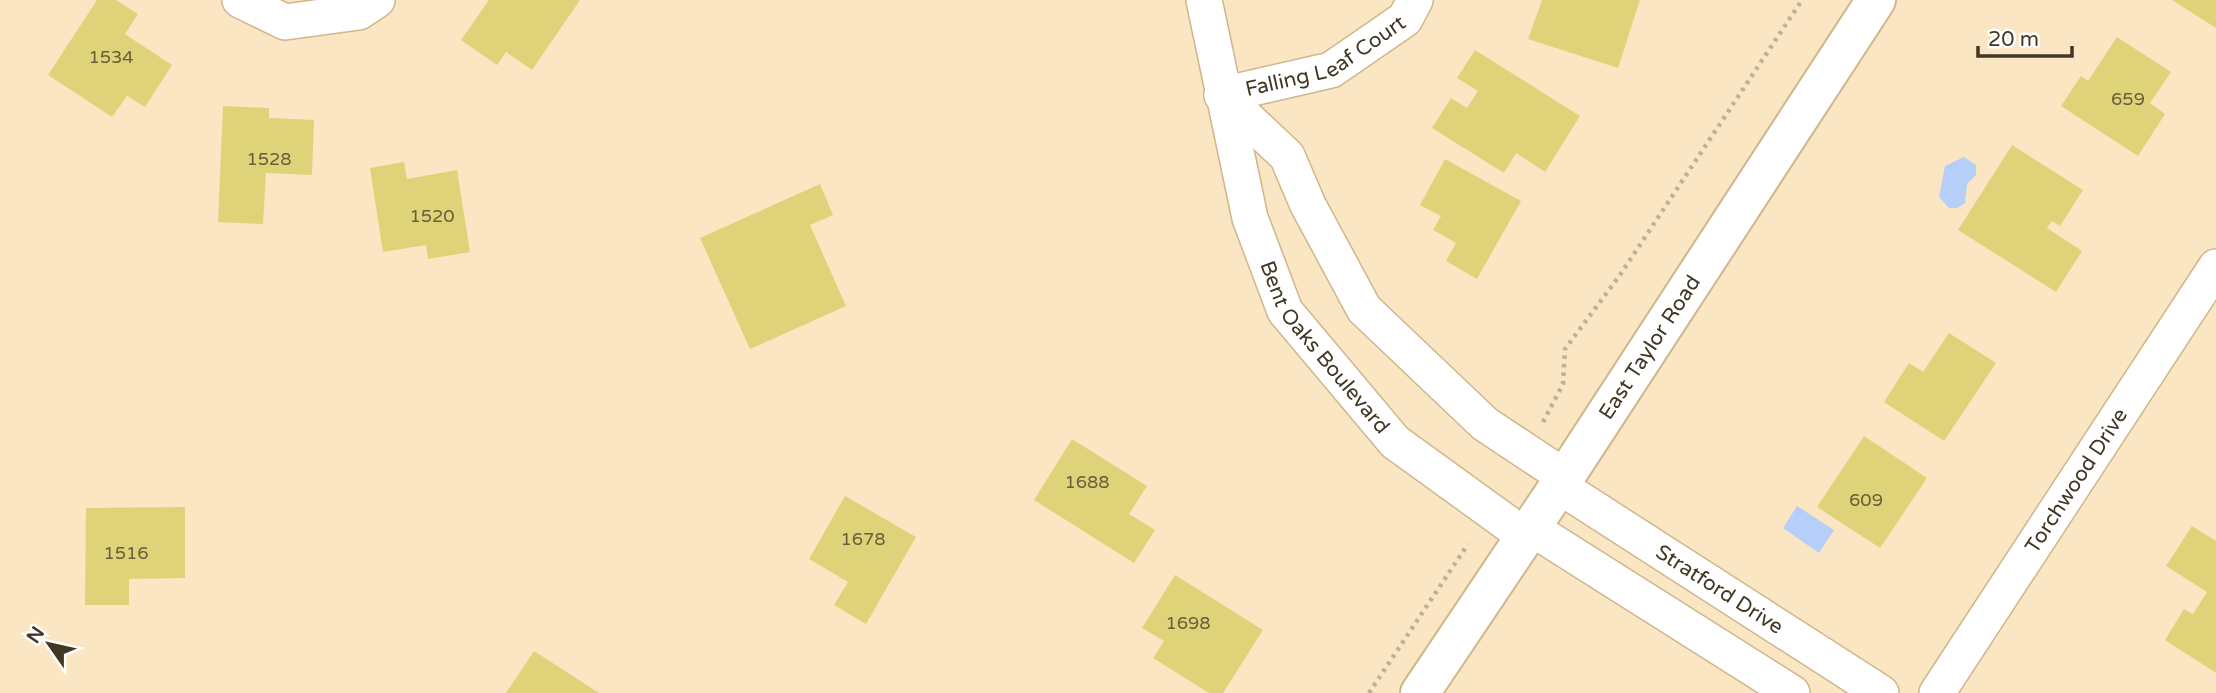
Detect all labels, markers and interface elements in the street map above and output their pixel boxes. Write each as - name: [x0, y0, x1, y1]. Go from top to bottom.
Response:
- street label: Falling Leaf Court: [1243, 10, 1411, 102]
- scale bar: [1978, 14, 2072, 58]
- text: 20 m: [1988, 27, 2039, 52]
- house number: 1534: [88, 46, 134, 68]
- house number: 659: [2111, 88, 2145, 110]
- house number: 1528: [246, 148, 292, 170]
- house number: 1520: [409, 205, 455, 227]
- street label: Bent Oaks Boulevard: [1254, 258, 1395, 439]
- street label: East Taylor Road: [1594, 271, 1706, 424]
- street label: Torchwood Drive: [2020, 403, 2133, 558]
- house number: 1688: [1064, 471, 1110, 493]
- house number: 609: [1849, 489, 1883, 511]
- house number: 1678: [840, 528, 886, 550]
- street label: Stratford Drive: [1651, 540, 1788, 640]
- house number: 1516: [103, 542, 149, 564]
- north arrow: [14, 609, 84, 679]
- house number: 1698: [1165, 612, 1211, 634]
- text: N: [22, 623, 49, 648]

